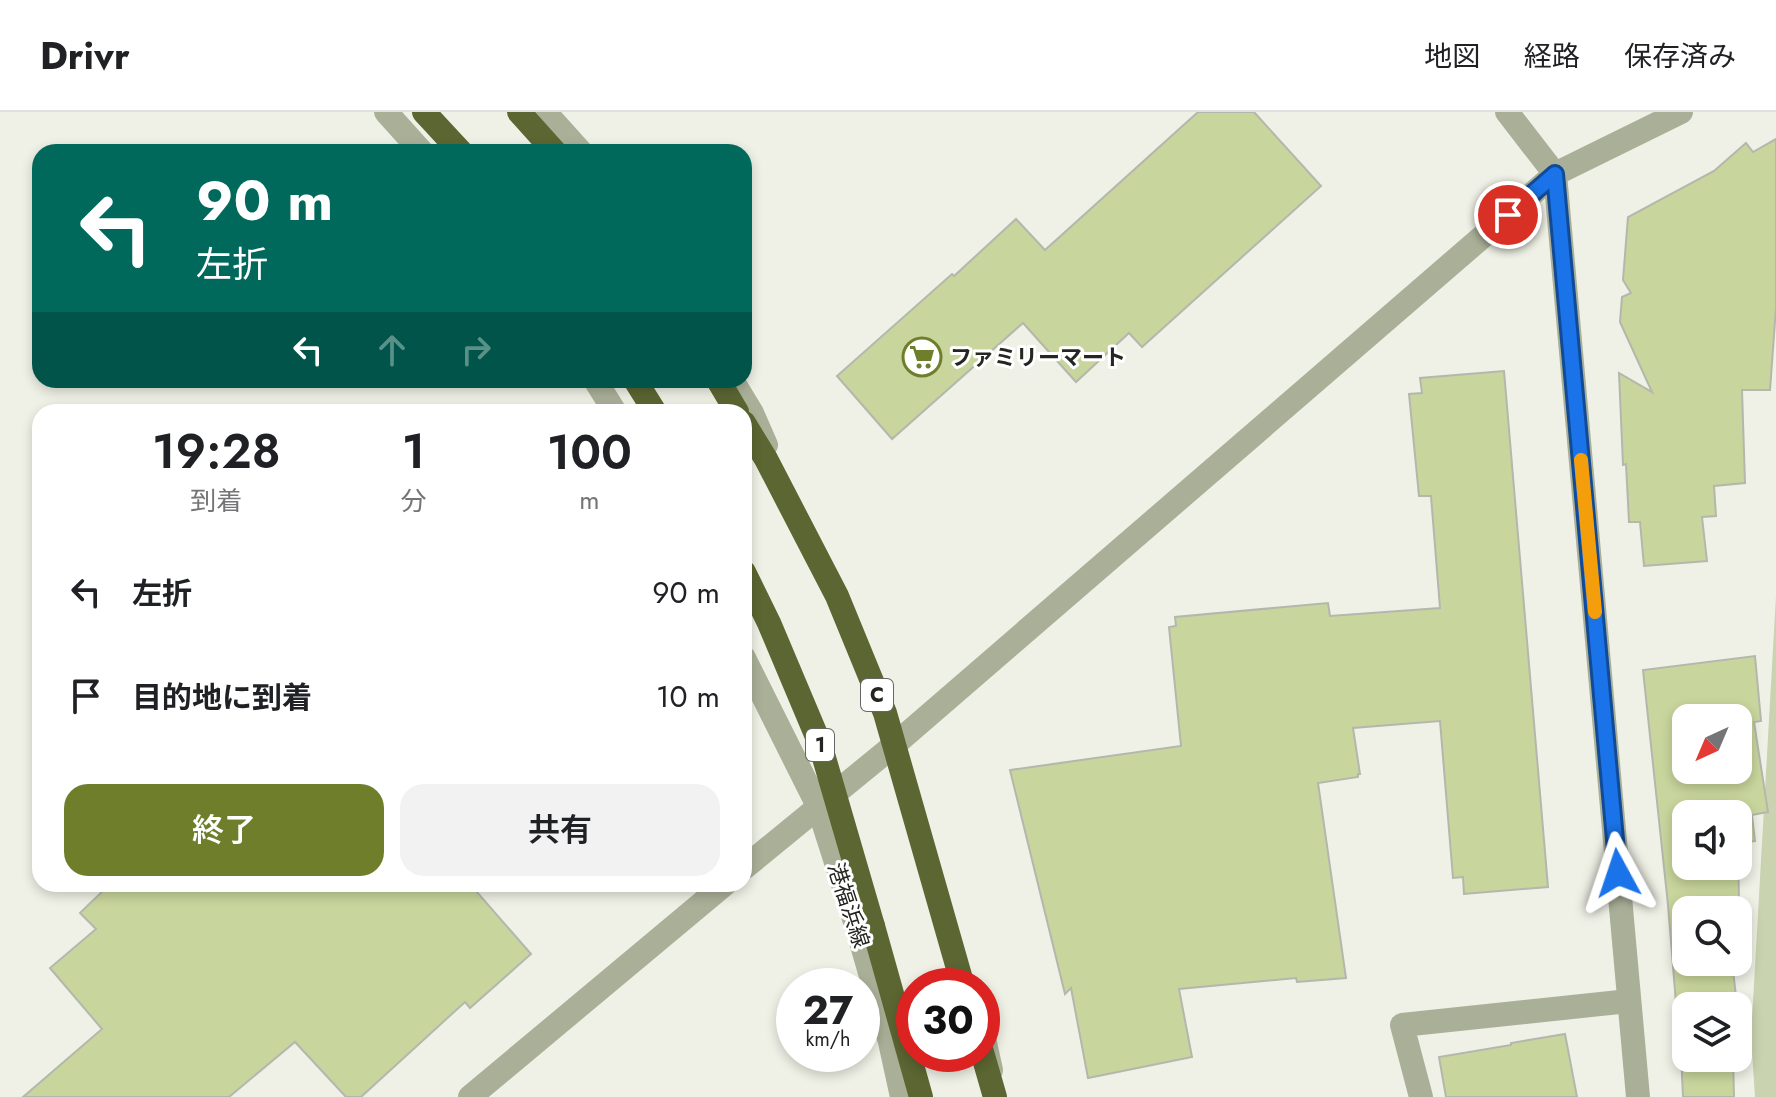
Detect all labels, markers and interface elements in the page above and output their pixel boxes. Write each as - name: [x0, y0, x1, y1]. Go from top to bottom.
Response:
- text: Drivr: [40, 28, 130, 83]
- text: 地図: [1424, 36, 1480, 77]
- text: 経路: [1524, 36, 1580, 77]
- text: 保存済み: [1624, 36, 1736, 77]
- text: 90 m: [196, 160, 333, 241]
- icon: left: [64, 176, 168, 280]
- pin: [1474, 181, 1542, 249]
- icon: arrive: [1486, 193, 1530, 237]
- text: 左折: [196, 238, 268, 290]
- icon: left: [286, 328, 330, 372]
- icon: ahead: [370, 328, 414, 372]
- icon: right: [454, 328, 498, 372]
- supermarket icon: ファミリーマート: [901, 336, 943, 378]
- place label: ファミリーマート: [950, 341, 1126, 373]
- text: 19:28: [152, 417, 281, 486]
- text: 1: [402, 417, 425, 486]
- text: 100: [547, 418, 632, 487]
- text: m: [579, 481, 599, 519]
- text: 到着: [190, 482, 242, 520]
- text: 分: [401, 482, 427, 520]
- icon: left: [64, 570, 108, 614]
- text: 90 m: [652, 571, 720, 614]
- text: 左折: [132, 572, 192, 615]
- icon: arrive: [64, 674, 108, 718]
- text: 10 m: [656, 675, 720, 718]
- text: 目的地に到着: [132, 676, 312, 719]
- road number: C: [861, 679, 893, 711]
- north arrow: [1672, 704, 1752, 784]
- map controls: [1672, 704, 1752, 1072]
- road number: 1: [806, 729, 834, 761]
- button: 終了: [64, 784, 384, 876]
- button: 共有: [400, 784, 720, 876]
- button: sound: [1672, 800, 1752, 880]
- position arrow: [1576, 831, 1660, 915]
- street label: 港福浜線: [820, 858, 878, 952]
- button: search: [1672, 896, 1752, 976]
- speed limit sign: 30: [896, 968, 1000, 1072]
- text: 27: [803, 981, 853, 1039]
- button: layers: [1672, 992, 1752, 1072]
- text: km/h: [805, 1025, 851, 1054]

